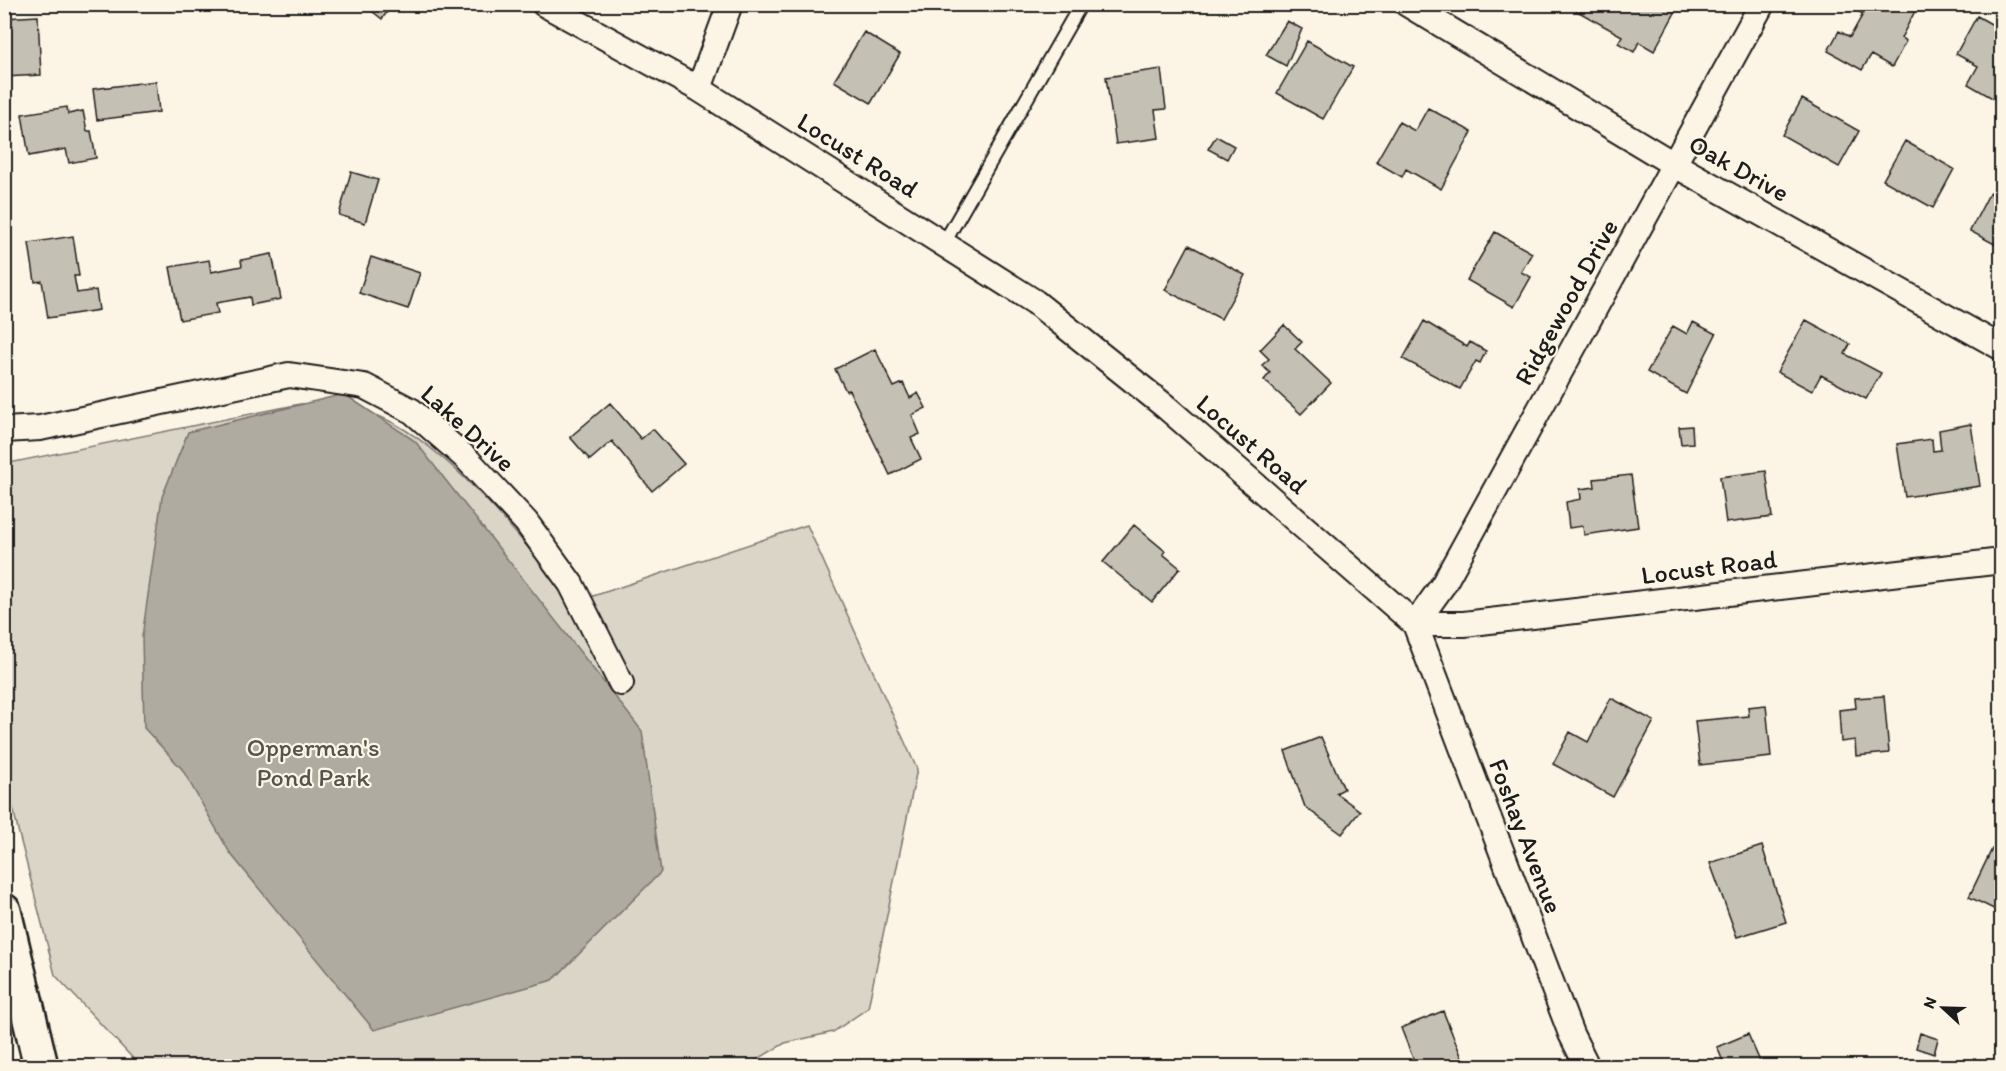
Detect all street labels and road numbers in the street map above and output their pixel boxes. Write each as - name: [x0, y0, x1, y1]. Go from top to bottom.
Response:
- street label: Locust Road: [791, 105, 925, 205]
- street label: Oak Drive: [1683, 127, 1795, 209]
- street label: Ridgewood Drive: [1507, 213, 1625, 391]
- street label: Lake Drive: [414, 377, 522, 479]
- street label: Locust Road: [1190, 387, 1315, 501]
- street label: Locust Road: [1639, 543, 1779, 591]
- street label: Foshay Avenue: [1482, 754, 1570, 918]

